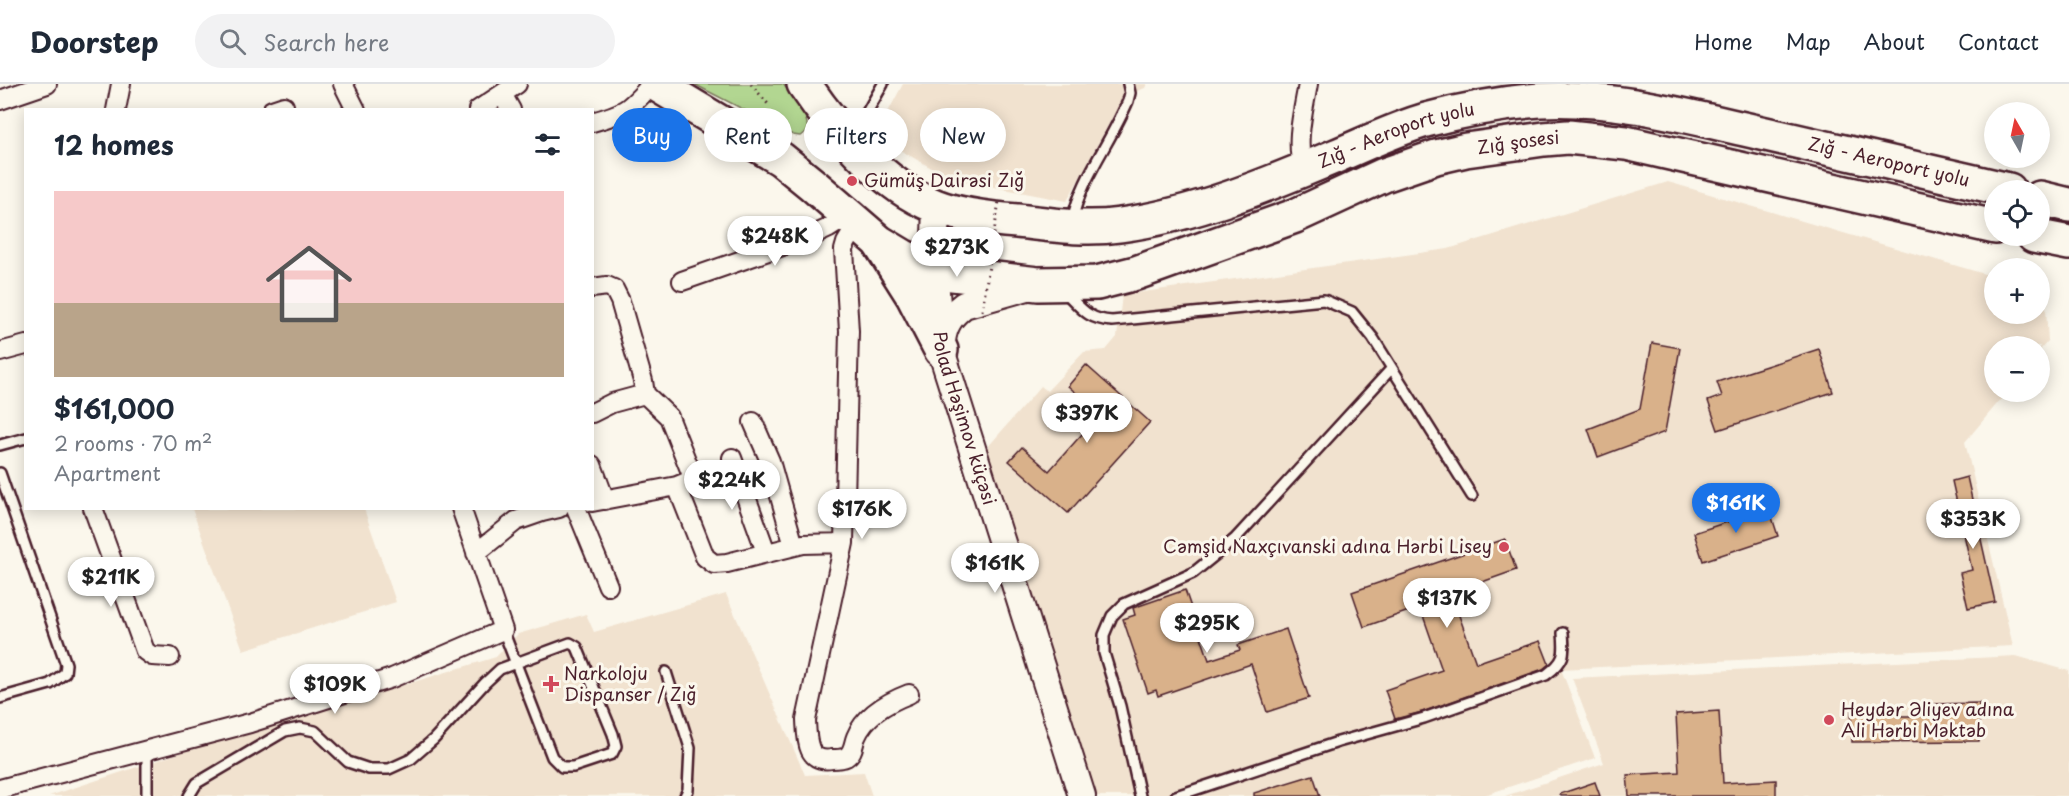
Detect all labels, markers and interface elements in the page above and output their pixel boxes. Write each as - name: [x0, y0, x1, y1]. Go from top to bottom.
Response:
- search box: [195, 14, 615, 68]
- text: Doorstep: [30, 20, 159, 63]
- icon: search: [216, 25, 249, 58]
- text: Search here: [264, 25, 389, 58]
- text: Home: [1694, 25, 1753, 57]
- text: Map: [1786, 25, 1831, 57]
- text: About: [1864, 25, 1925, 57]
- text: Contact: [1958, 25, 2039, 57]
- street label: Zığ - Aeroport yolu: [1313, 94, 1477, 174]
- north arrow: [1984, 102, 2050, 168]
- map controls: [1984, 102, 2050, 402]
- chip: Buy: [612, 108, 692, 162]
- chip: Rent: [704, 108, 792, 162]
- chip: Filters: [804, 108, 908, 162]
- chip: New: [920, 108, 1006, 162]
- street label: Zığ şosesi: [1475, 123, 1560, 160]
- text: 12 homes: [54, 125, 174, 164]
- icon: filters: [531, 128, 564, 161]
- street label: Zığ - Aeroport yolu: [1806, 129, 1972, 193]
- place label: Gümüş Dairəsi Zığ: [864, 166, 1024, 193]
- marker: Gümüş Dairəsi Zığ: [845, 174, 859, 188]
- button: locate: [1984, 180, 2050, 246]
- pin: $248K: [733, 216, 817, 267]
- text: $248K: [741, 220, 809, 250]
- pin: $273K: [915, 227, 999, 278]
- icon: home: [255, 230, 363, 338]
- text: $273K: [925, 231, 989, 261]
- button: +: [1984, 258, 2050, 324]
- street label: Polad Həşimov küçəsi: [927, 330, 1004, 508]
- button: −: [1984, 336, 2050, 402]
- text: $161,000: [54, 389, 174, 428]
- pin: $397K: [1045, 393, 1129, 444]
- text: $397K: [1055, 397, 1119, 427]
- text: 2 rooms · 70 m²: [54, 428, 212, 458]
- text: Apartment: [54, 458, 161, 488]
- pin: $224K: [690, 460, 774, 511]
- text: $224K: [698, 464, 766, 494]
- pin: $161K: [1694, 483, 1778, 534]
- text: $161K: [1706, 487, 1766, 517]
- pin: $176K: [820, 489, 904, 540]
- text: $176K: [832, 493, 892, 523]
- pin: $353K: [1931, 499, 2015, 550]
- text: $353K: [1940, 503, 2006, 533]
- place label: Cəmşid Naxçıvanski adına Hərbi Lisey: [1163, 532, 1492, 559]
- marker: Cəmşid Naxçıvanski adına Hərbi Lisey: [1497, 540, 1511, 554]
- pin: $161K: [953, 543, 1037, 594]
- text: $161K: [965, 547, 1025, 577]
- pin: $211K: [69, 557, 153, 608]
- text: $211K: [82, 561, 140, 591]
- pin: $137K: [1405, 578, 1489, 629]
- text: $137K: [1417, 582, 1477, 612]
- pin: $295K: [1165, 603, 1249, 654]
- text: $295K: [1174, 607, 1240, 637]
- place label: Narkoloju Dispanser / Zığ: [564, 659, 697, 707]
- pin: $109K: [293, 664, 377, 715]
- text: $109K: [304, 668, 366, 698]
- marker: Narkoloju Dispanser / Zığ: [542, 675, 560, 693]
- place label: Heydər Əliyev adına Ali Hərbi Məktəb: [1841, 695, 2015, 743]
- marker: Heydər Əliyev adına Ali Hərbi Məktəb: [1822, 713, 1836, 727]

